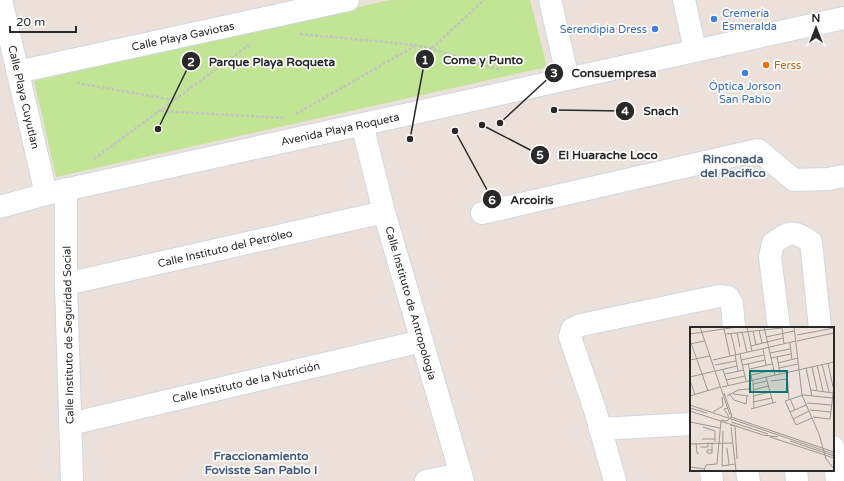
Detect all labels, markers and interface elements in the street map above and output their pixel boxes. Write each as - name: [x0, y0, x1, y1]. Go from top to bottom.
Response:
- place label: Cremería Esmeralda: [722, 7, 777, 33]
- scale bar: [10, 8, 76, 34]
- north arrow: [796, 8, 836, 48]
- text: N: [812, 12, 820, 25]
- marker: Cremería Esmeralda: [709, 14, 719, 24]
- text: 20 m: [16, 15, 45, 29]
- street label: Calle Playa Gaviotas: [131, 19, 236, 54]
- place label: Serendipia Dress: [560, 23, 647, 36]
- marker: Serendipia Dress: [650, 24, 660, 34]
- street label: Calle Playa Cuyutlan: [5, 44, 42, 150]
- callout: Come y Punto: [415, 47, 531, 71]
- callout: Parque Playa Roqueta: [181, 49, 343, 73]
- text: 1: [421, 53, 429, 67]
- text: Come y Punto: [443, 53, 523, 68]
- text: 2: [187, 55, 195, 69]
- text: Parque Playa Roqueta: [209, 55, 335, 70]
- place label: Ferss: [774, 59, 801, 72]
- marker: Ferss: [761, 60, 771, 70]
- callout: Consuempresa: [544, 61, 665, 85]
- text: 3: [550, 66, 558, 80]
- text: Consuempresa: [572, 66, 657, 81]
- marker: Óptica Jorson San Pablo: [740, 68, 750, 78]
- place label: Óptica Jorson San Pablo: [709, 79, 781, 106]
- callout: Snach: [615, 99, 686, 123]
- text: 4: [621, 104, 629, 118]
- text: Snach: [643, 104, 679, 118]
- street label: Avenida Playa Roqueta: [280, 111, 401, 148]
- callout: El Huarache Loco: [530, 143, 665, 167]
- text: 5: [536, 148, 544, 162]
- text: El Huarache Loco: [558, 148, 658, 162]
- district label: Rinconada del Pacifico: [700, 152, 766, 180]
- callout: Arcoiris: [482, 187, 561, 211]
- text: 6: [488, 193, 496, 207]
- text: Arcoiris: [510, 193, 554, 207]
- street label: Calle Instituto de Antropología: [382, 225, 439, 382]
- street label: Calle Instituto del Petróleo: [157, 227, 294, 270]
- street label: Calle Instituto de Seguridad Social: [60, 246, 77, 424]
- inset map: [690, 327, 834, 471]
- street label: Calle Instituto de la Nutrición: [171, 359, 321, 406]
- district label: Fraccionamiento Fovisste San Pablo I: [205, 449, 317, 477]

